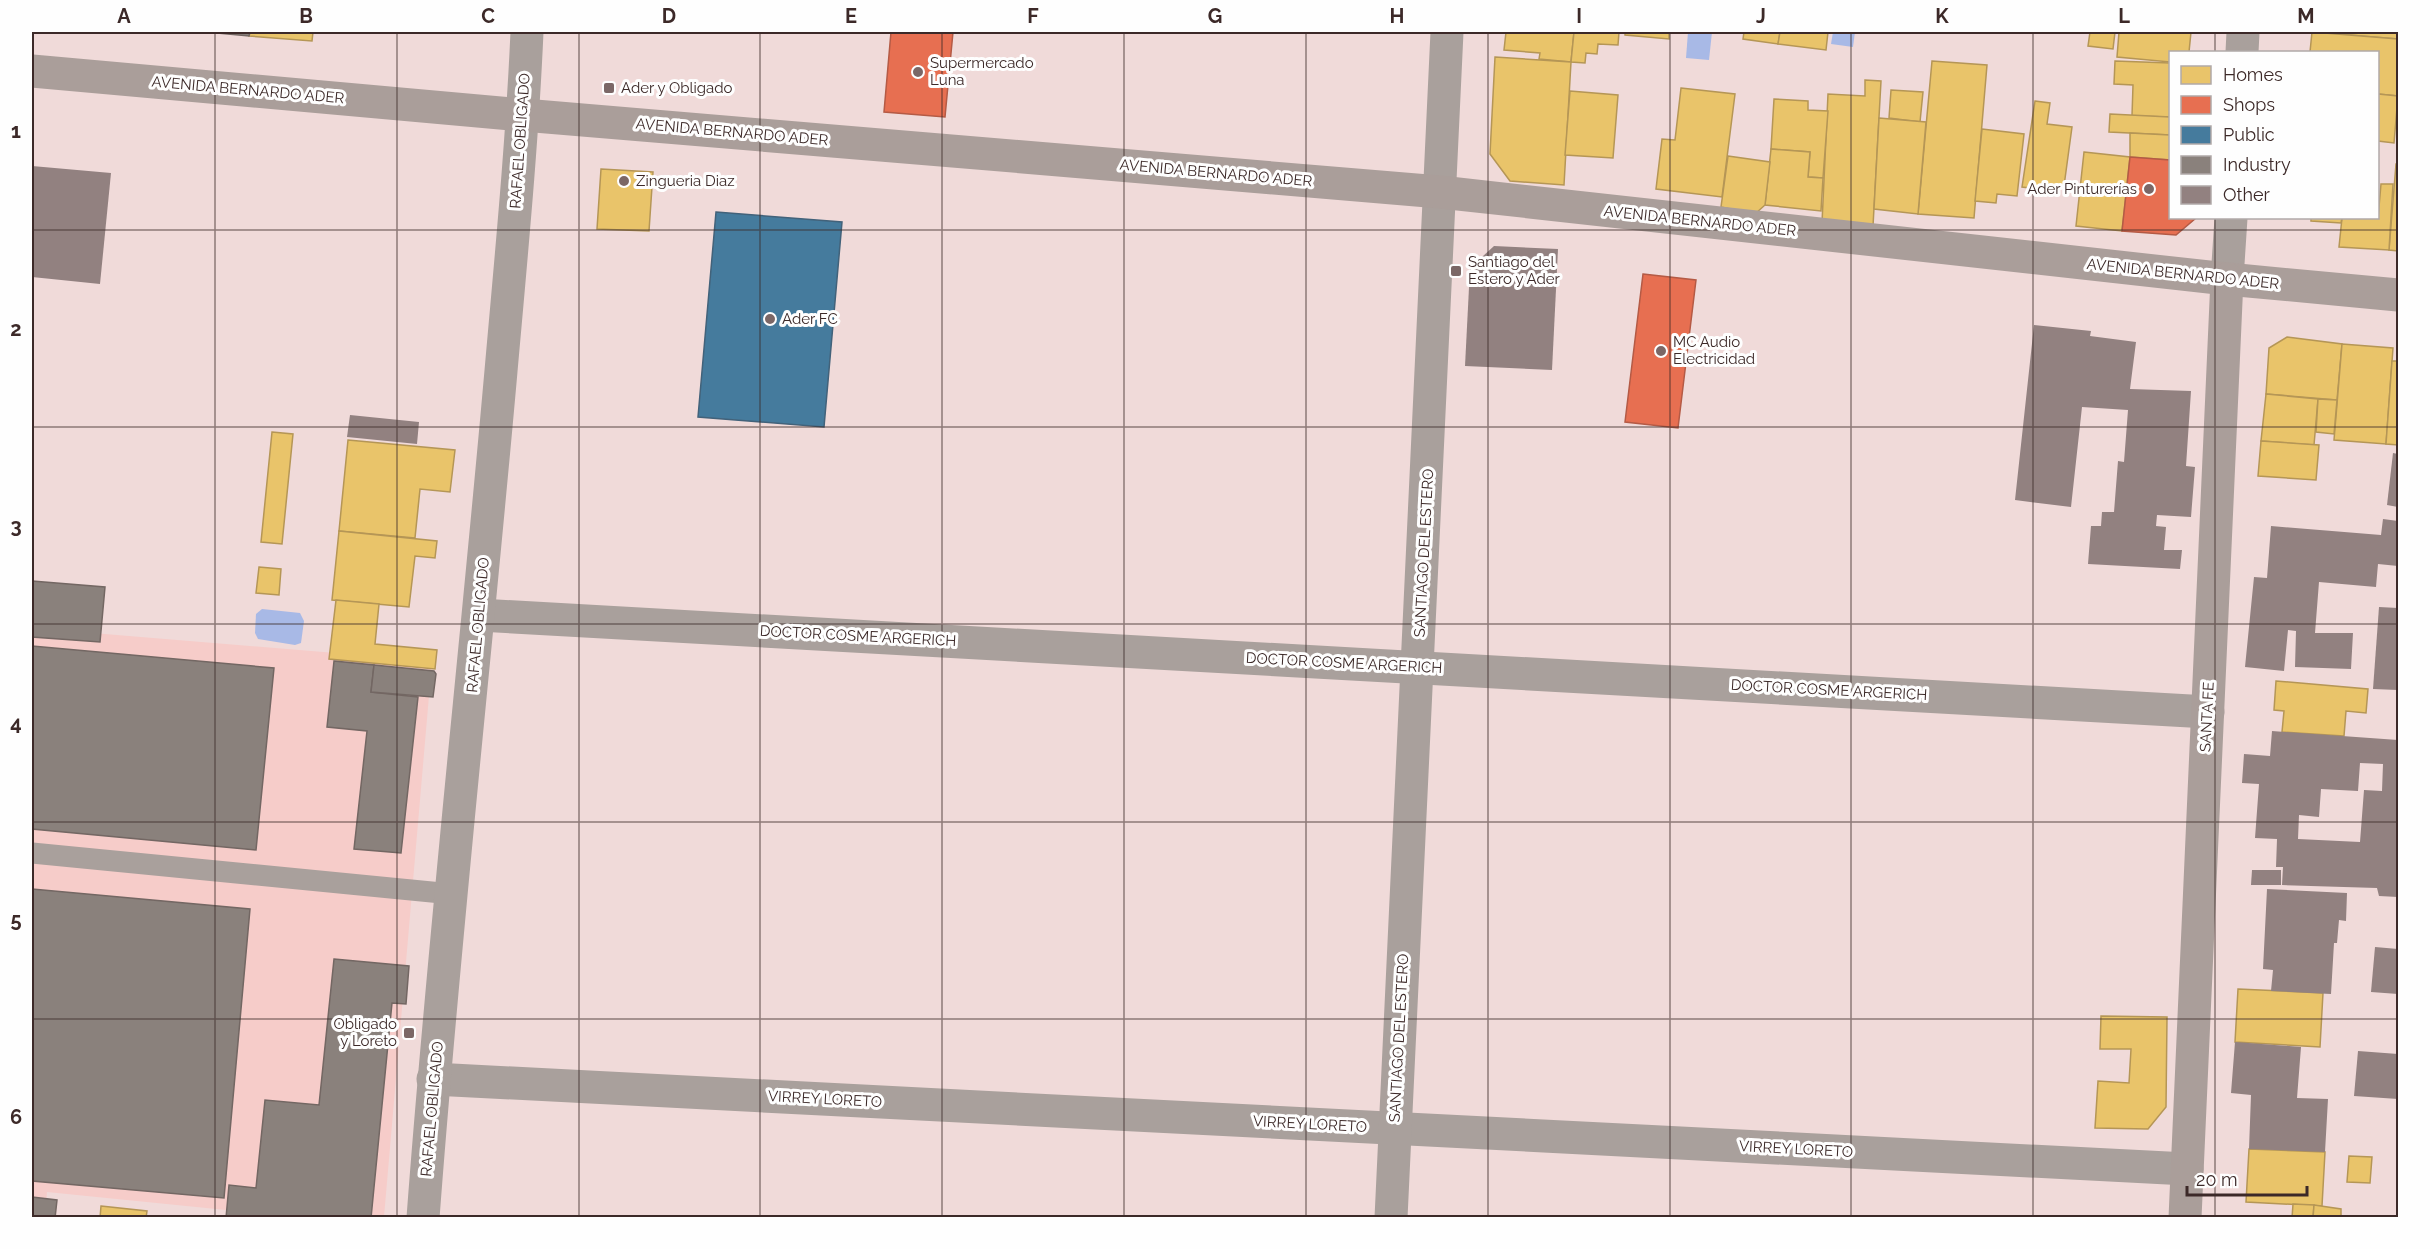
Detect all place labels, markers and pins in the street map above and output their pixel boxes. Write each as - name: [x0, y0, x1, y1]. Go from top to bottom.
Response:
- place label: Supermercado Luna: [930, 54, 1034, 89]
- marker: Supermercado Luna: [911, 65, 925, 79]
- place label: Ader y Obligado: [621, 79, 733, 97]
- marker: Ader y Obligado: [602, 81, 616, 95]
- place label: Zingueria Diaz: [636, 172, 735, 190]
- marker: Zingueria Diaz: [617, 174, 631, 188]
- place label: Ader Pinturerías: [2027, 180, 2137, 198]
- marker: Ader Pinturerías: [2142, 182, 2156, 196]
- place label: Santiago del Estero y Ader: [1468, 253, 1561, 288]
- marker: Santiago del Estero y Ader: [1449, 264, 1463, 278]
- place label: Ader FC: [782, 310, 838, 328]
- marker: Ader FC: [763, 312, 777, 326]
- place label: MC Audio Electricidad: [1673, 333, 1755, 368]
- marker: MC Audio Electricidad: [1654, 344, 1668, 358]
- place label: Obligado y Loreto: [333, 1015, 397, 1050]
- marker: Obligado y Loreto: [402, 1026, 416, 1040]

